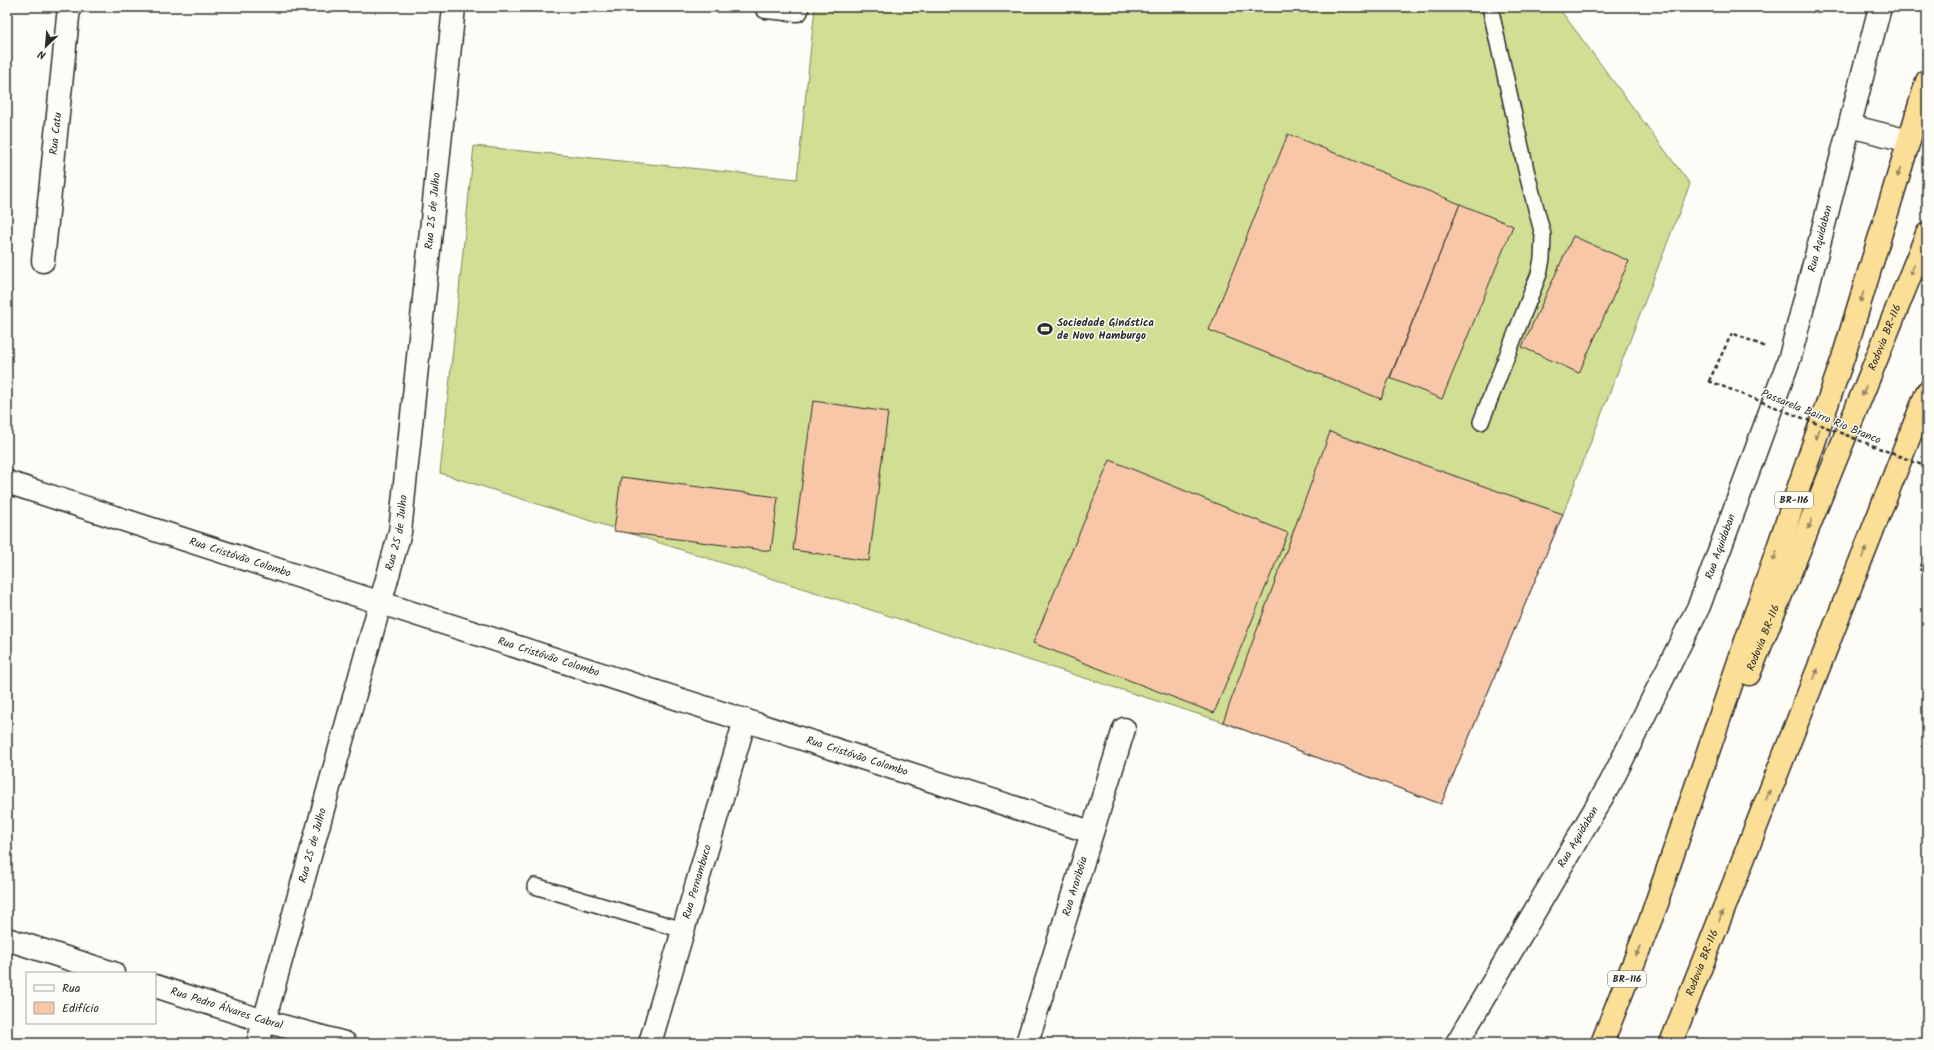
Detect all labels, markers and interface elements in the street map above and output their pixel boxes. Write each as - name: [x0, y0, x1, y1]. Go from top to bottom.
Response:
- north arrow: [26, 26, 66, 66]
- text: N: [35, 44, 49, 64]
- street label: Rua Catu: [45, 111, 67, 156]
- one-way arrow: [1896, 166, 1902, 178]
- street label: Rua 25 de Julho: [420, 172, 446, 250]
- street label: Rua Aquidaban: [1803, 203, 1838, 274]
- one-way arrow: [1909, 265, 1915, 277]
- one-way arrow: [1859, 291, 1865, 303]
- street label: Rodovia BR-116: [1864, 302, 1907, 373]
- place label: Sociedade Ginástica de Novo Hamburgo: [1057, 314, 1154, 345]
- sports icon: Sociedade Ginástica de Novo Hamburgo: [1036, 320, 1054, 338]
- street label: Passarela Bairro Rio Branco: [1758, 385, 1884, 449]
- one-way arrow: [1860, 385, 1866, 397]
- one-way arrow: [1814, 428, 1820, 440]
- road number: BR-116: [1775, 492, 1813, 508]
- street label: Rua 25 de Julho: [381, 494, 413, 573]
- street label: Rua Aquidaban: [1700, 511, 1741, 582]
- one-way arrow: [1806, 519, 1812, 531]
- street label: Rua Cristóvão Colombo: [187, 533, 293, 583]
- one-way arrow: [1861, 546, 1867, 558]
- one-way arrow: [1772, 551, 1778, 563]
- street label: Rodovia BR-116: [1742, 602, 1785, 674]
- street label: Rua Cristóvão Colombo: [495, 632, 602, 682]
- one-way arrow: [1813, 668, 1819, 679]
- street label: Rua Cristóvão Colombo: [804, 732, 910, 781]
- one-way arrow: [1766, 788, 1772, 800]
- street label: Rua Aquidaban: [1553, 803, 1604, 871]
- street label: Rua 25 de Julho: [294, 806, 332, 885]
- street label: Rua Pernambuco: [678, 842, 717, 921]
- street label: Rua Araribóia: [1058, 854, 1093, 918]
- one-way arrow: [1718, 909, 1724, 921]
- street label: Rodovia BR-116: [1681, 927, 1724, 999]
- one-way arrow: [1634, 946, 1640, 958]
- road number: BR-116: [1608, 971, 1646, 987]
- legend: [26, 972, 156, 1024]
- text: Rua: [62, 979, 81, 998]
- street label: Rua Pedro Álvares Cabral: [168, 982, 285, 1035]
- text: Edifício: [62, 999, 99, 1018]

